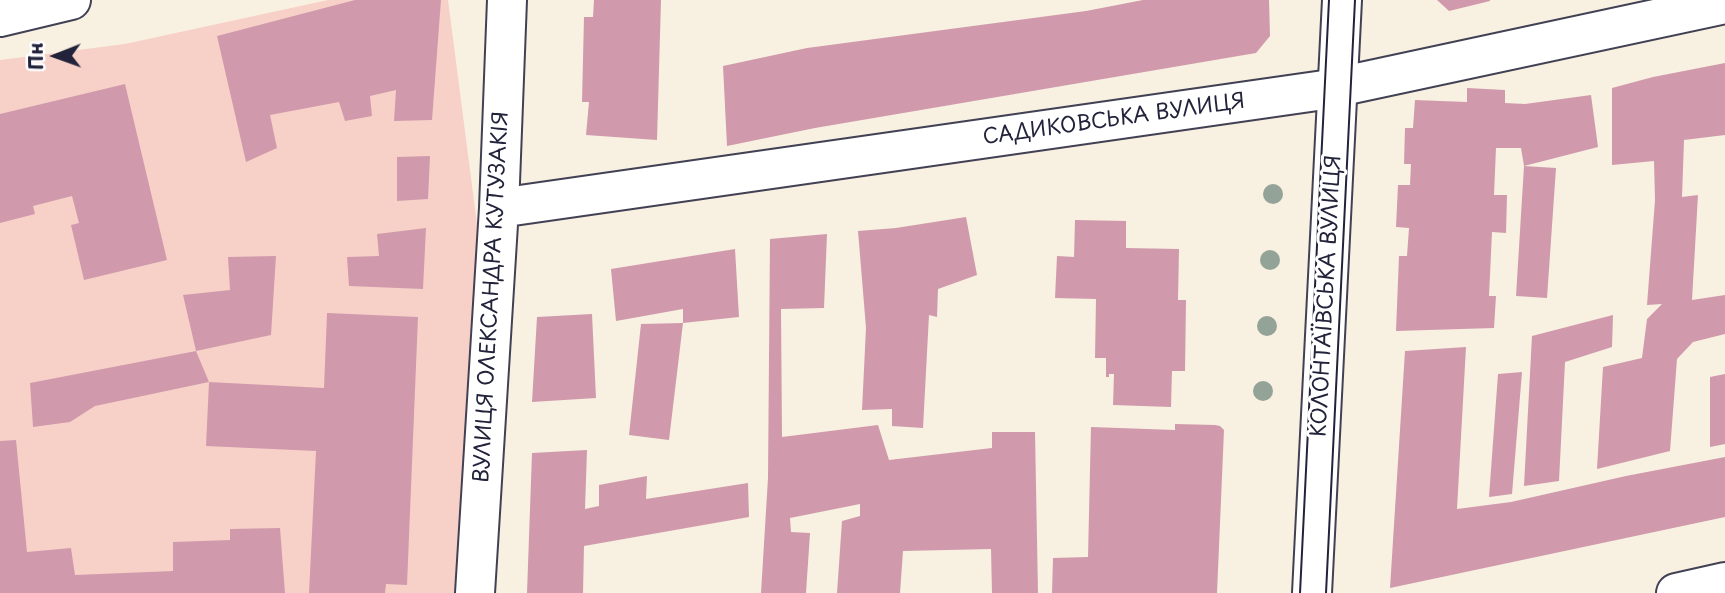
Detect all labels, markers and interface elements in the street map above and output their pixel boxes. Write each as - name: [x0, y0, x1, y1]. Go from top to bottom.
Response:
- north arrow: [21, 21, 91, 91]
- text: Пн: [21, 42, 49, 70]
- street label: САДИКОВСЬКА ВУЛИЦЯ: [981, 89, 1247, 151]
- street label: ВУЛИЦЯ ОЛЕКСАНДРА КУТУЗАКІЯ: [470, 111, 514, 483]
- street label: КОЛОНТАЇВСЬКА ВУЛИЦЯ: [1307, 154, 1347, 438]

